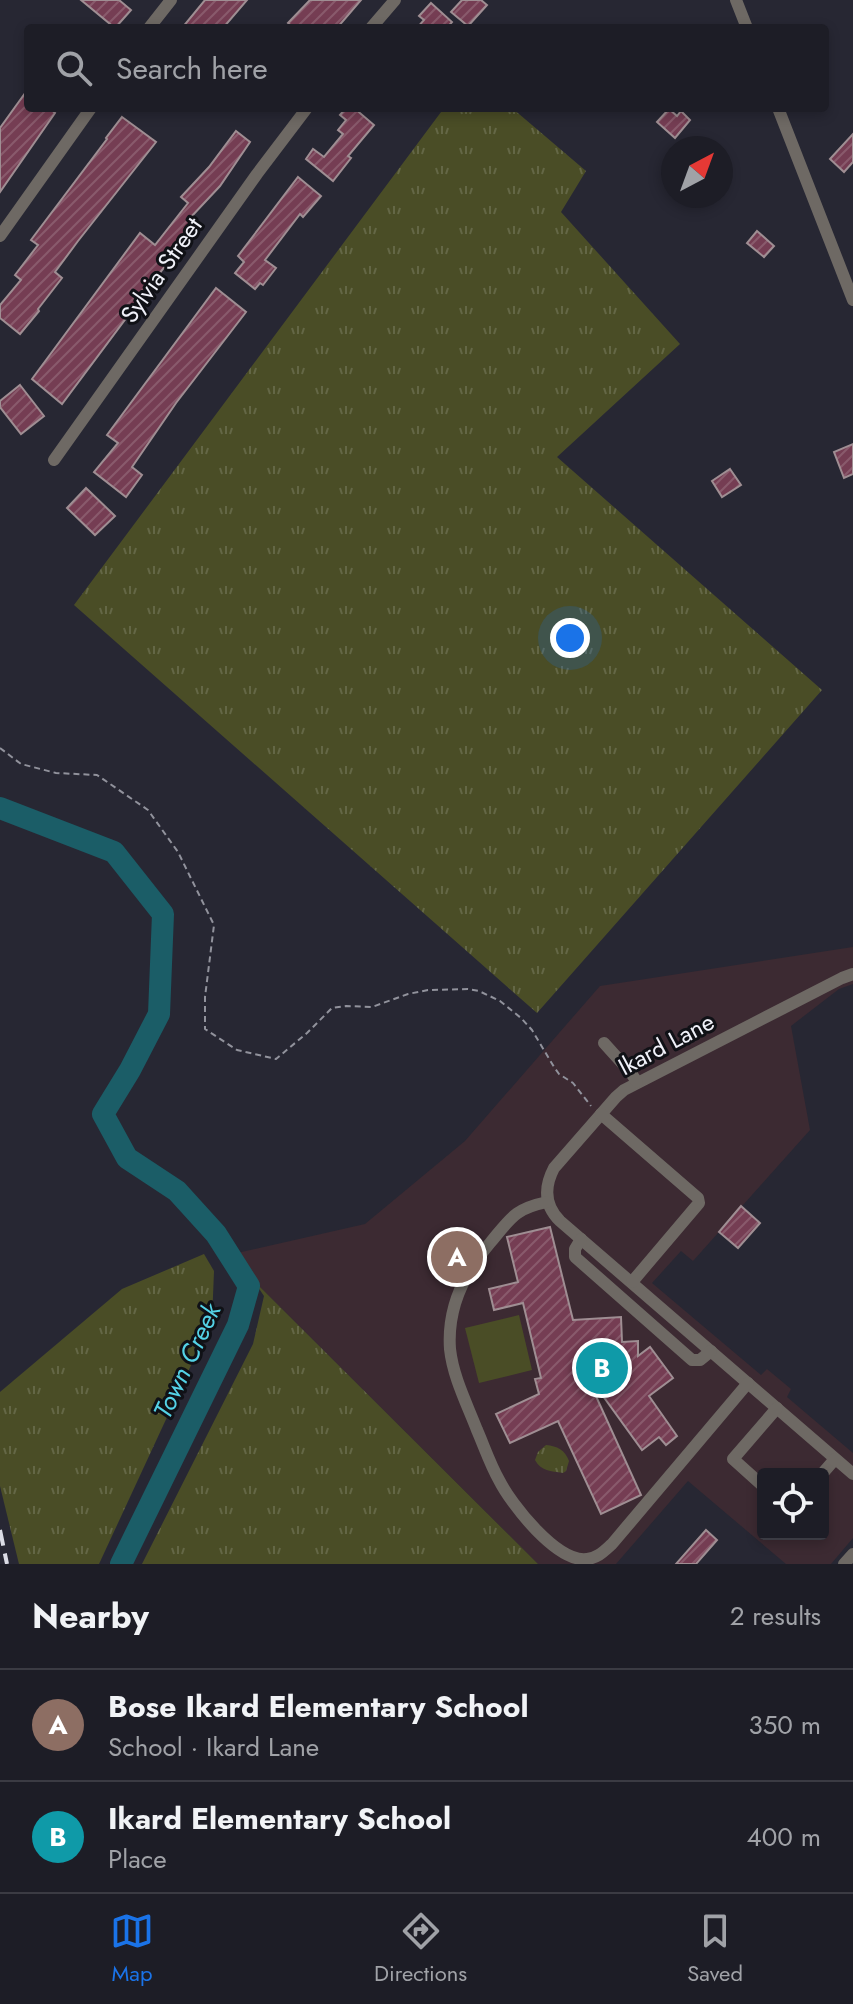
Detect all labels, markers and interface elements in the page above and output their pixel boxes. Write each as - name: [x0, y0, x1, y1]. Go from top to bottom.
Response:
- search box: [24, 24, 829, 112]
- icon: search: [52, 46, 96, 90]
- text: Search here: [116, 47, 268, 90]
- north arrow: [661, 136, 733, 208]
- street label: Sylvia Street: [112, 210, 210, 330]
- your location: [550, 618, 590, 658]
- street label: Ikard Lane: [612, 1004, 720, 1084]
- pin: A: [431, 1227, 483, 1287]
- water label: Town Creek: [144, 1295, 231, 1425]
- pin: B: [576, 1338, 628, 1398]
- map controls: [757, 1468, 829, 1540]
- button: locate: [757, 1468, 829, 1540]
- text: Nearby: [32, 1592, 149, 1641]
- text: 2 results: [730, 1597, 821, 1635]
- text: Bose Ikard Elementary School: [108, 1685, 529, 1728]
- text: A: [48, 1706, 68, 1744]
- text: 350 m: [748, 1706, 821, 1744]
- text: School · Ikard Lane: [108, 1728, 319, 1766]
- text: Ikard Elementary School: [108, 1797, 451, 1840]
- text: B: [49, 1818, 67, 1856]
- text: 400 m: [747, 1818, 821, 1856]
- text: Place: [108, 1840, 167, 1878]
- tab: Map: [110, 1909, 154, 1989]
- tab: Directions: [374, 1909, 467, 1989]
- tab: Saved: [687, 1909, 743, 1989]

